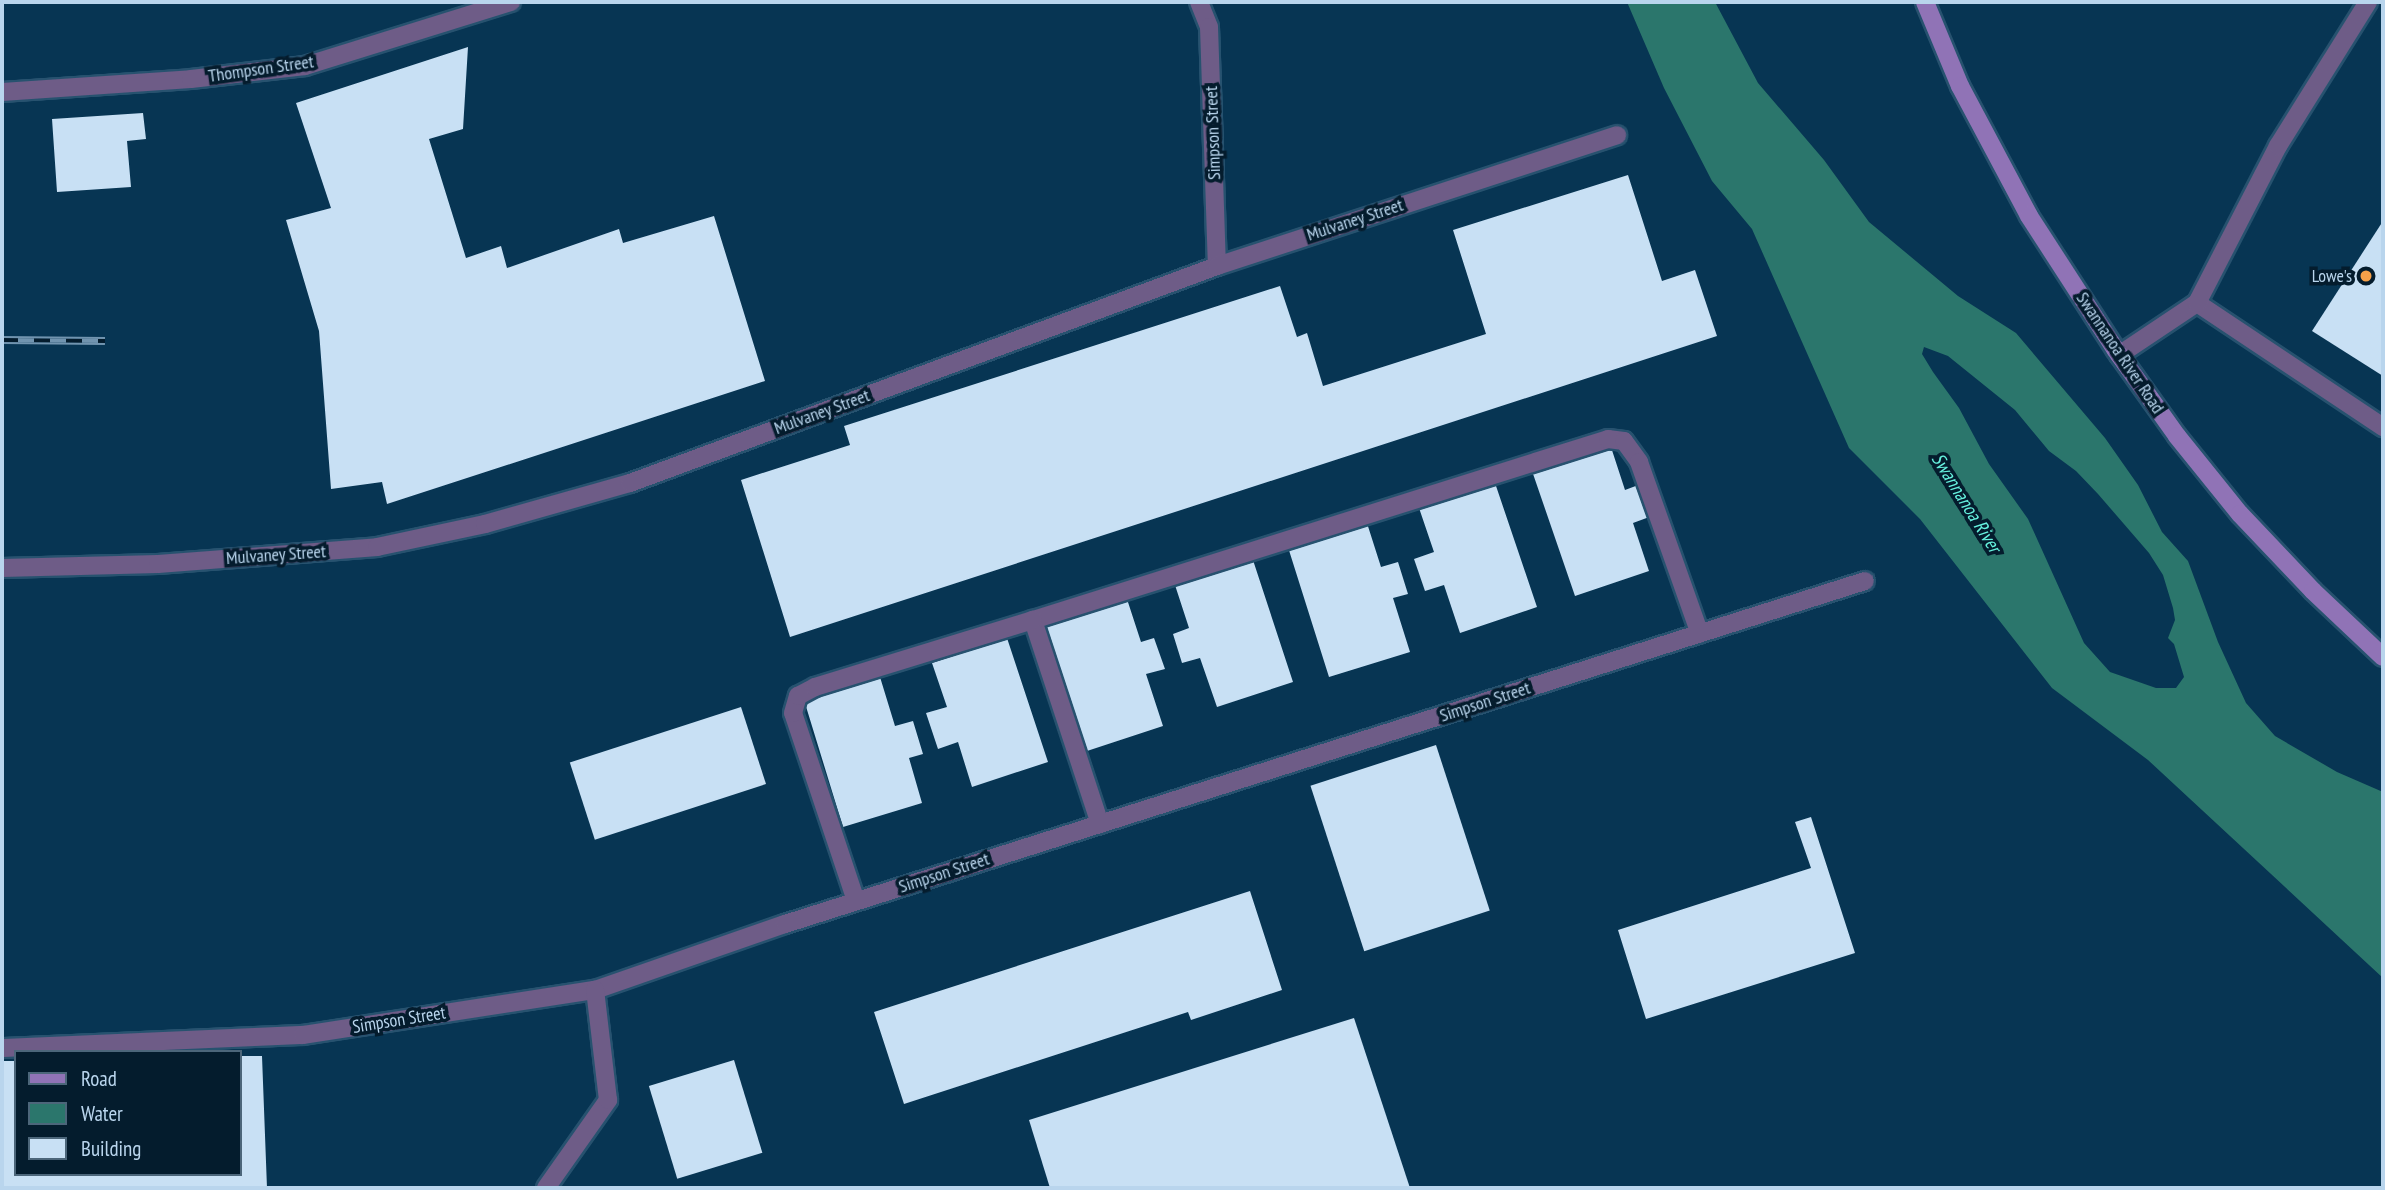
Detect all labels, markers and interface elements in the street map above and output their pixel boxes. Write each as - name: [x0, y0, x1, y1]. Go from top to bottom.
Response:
- street label: Thompson Street: [207, 51, 315, 87]
- street label: Simpson Street: [1201, 86, 1225, 180]
- street label: Mulvaney Street: [1304, 194, 1406, 246]
- place label: Lowe's: [2312, 265, 2352, 287]
- marker: Lowe's: [2358, 268, 2374, 284]
- street label: Swannanoa River Road: [2071, 288, 2169, 418]
- street label: Mulvaney Street: [771, 385, 873, 439]
- water label: Swannanoa River: [1926, 449, 2006, 557]
- street label: Mulvaney Street: [225, 541, 327, 569]
- street label: Simpson Street: [1437, 677, 1533, 727]
- street label: Simpson Street: [896, 848, 992, 898]
- street label: Simpson Street: [351, 1002, 447, 1038]
- legend: [14, 1050, 242, 1176]
- text: Road: [81, 1065, 117, 1092]
- text: Water: [81, 1100, 123, 1127]
- text: Building: [81, 1135, 141, 1162]

